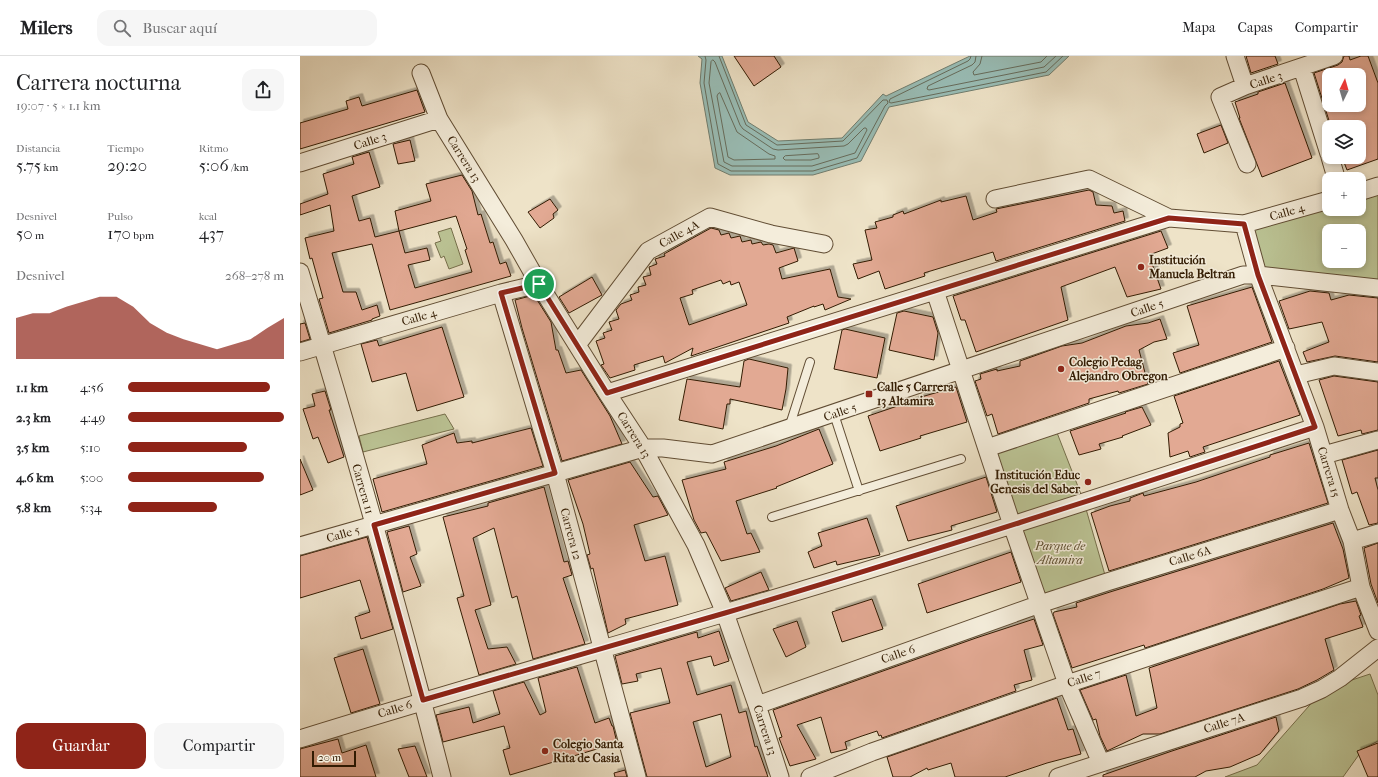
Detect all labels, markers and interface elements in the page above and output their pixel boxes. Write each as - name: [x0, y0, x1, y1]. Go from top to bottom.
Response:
- search box: [97, 10, 377, 46]
- text: Milers: [20, 17, 73, 39]
- icon: search: [111, 17, 133, 39]
- text: Buscar aquí: [143, 19, 217, 37]
- text: Mapa: [1182, 19, 1216, 36]
- text: Capas: [1238, 19, 1273, 36]
- text: Compartir: [1295, 19, 1358, 36]
- street label: Calle 3: [1248, 68, 1284, 92]
- north arrow: [1322, 68, 1366, 112]
- map controls: [1322, 68, 1366, 268]
- button: share: [242, 69, 284, 111]
- text: Carrera nocturna: [16, 70, 181, 96]
- text: 19:07 · 5 × 1.1 km: [16, 98, 101, 113]
- button: layers: [1322, 120, 1366, 164]
- street label: Calle 3: [352, 129, 388, 153]
- street label: Carrera 13: [444, 133, 484, 185]
- text: Distancia: [16, 142, 60, 155]
- text: Tiempo: [107, 142, 144, 155]
- text: Ritmo: [199, 142, 228, 155]
- text: 5.75: [16, 155, 41, 175]
- text: 29:20: [107, 155, 147, 175]
- text: 5:06: [199, 155, 229, 175]
- text: km: [41, 161, 58, 174]
- text: /km: [229, 161, 249, 174]
- button: +: [1322, 172, 1366, 216]
- street label: Calle 4: [1268, 200, 1307, 224]
- text: Desnivel: [16, 210, 57, 223]
- text: Pulso: [107, 210, 133, 223]
- text: kcal: [199, 210, 217, 223]
- street label: Calle 4A: [657, 217, 702, 251]
- text: 50: [16, 223, 33, 243]
- text: 170: [107, 223, 131, 243]
- text: 437: [199, 223, 224, 243]
- button: −: [1322, 224, 1366, 268]
- text: m: [33, 229, 44, 242]
- text: bpm: [131, 229, 154, 242]
- place label: Institución Manuela Beltran: [1148, 253, 1236, 281]
- marker: Institución Manuela Beltran: [1136, 262, 1146, 272]
- pin: [522, 267, 556, 301]
- text: Desnivel: [16, 268, 65, 283]
- text: 268–278 m: [225, 268, 284, 283]
- icon: arrive: [528, 273, 550, 295]
- street label: Calle 5: [1129, 296, 1165, 320]
- street label: Calle 4: [400, 305, 439, 329]
- place label: Colegio Pedag Alejandro Obregon: [1068, 355, 1169, 384]
- marker: Colegio Pedag Alejandro Obregon: [1056, 364, 1066, 374]
- text: 1.1 km: [16, 380, 48, 395]
- text: 4:56: [80, 380, 103, 395]
- place label: Calle 5 Carrera 13 Altamira: [877, 380, 954, 409]
- marker: Calle 5 Carrera 13 Altamira: [864, 389, 874, 399]
- street label: Calle 5: [822, 400, 858, 424]
- street label: Carrera 13: [614, 409, 654, 461]
- text: 2.3 km: [16, 410, 51, 425]
- text: 4:49: [80, 410, 105, 425]
- text: 3.5 km: [16, 440, 49, 455]
- text: 5:10: [80, 440, 101, 455]
- street label: Carrera 15: [1315, 445, 1343, 499]
- street label: Carrera 11: [349, 462, 377, 516]
- place label: Institución Educ Genesis del Saber: [990, 468, 1081, 496]
- text: 4.6 km: [16, 470, 54, 485]
- text: 5:00: [80, 470, 103, 485]
- marker: Institución Educ Genesis del Saber: [1083, 477, 1093, 487]
- text: 5.8 km: [16, 500, 51, 515]
- text: 5:34: [80, 500, 102, 515]
- street label: Carrera 12: [557, 506, 585, 562]
- street label: Calle 5: [325, 523, 361, 545]
- park label: Parque de Altamira: [1034, 539, 1086, 567]
- street label: Calle 6A: [1167, 543, 1213, 569]
- street label: Calle 6: [879, 641, 917, 666]
- street label: Calle 7: [1065, 666, 1103, 690]
- street label: Calle 6: [376, 697, 414, 721]
- street label: Carrera 13: [750, 703, 780, 757]
- street label: Calle 7A: [1202, 710, 1246, 736]
- button: Guardar: [16, 723, 146, 769]
- button: Compartir: [154, 723, 284, 769]
- place label: Colegio Santa Rita de Casia: [553, 737, 624, 765]
- marker: Colegio Santa Rita de Casia: [540, 746, 550, 756]
- scale bar: [312, 749, 356, 768]
- text: 20 m: [318, 751, 341, 764]

